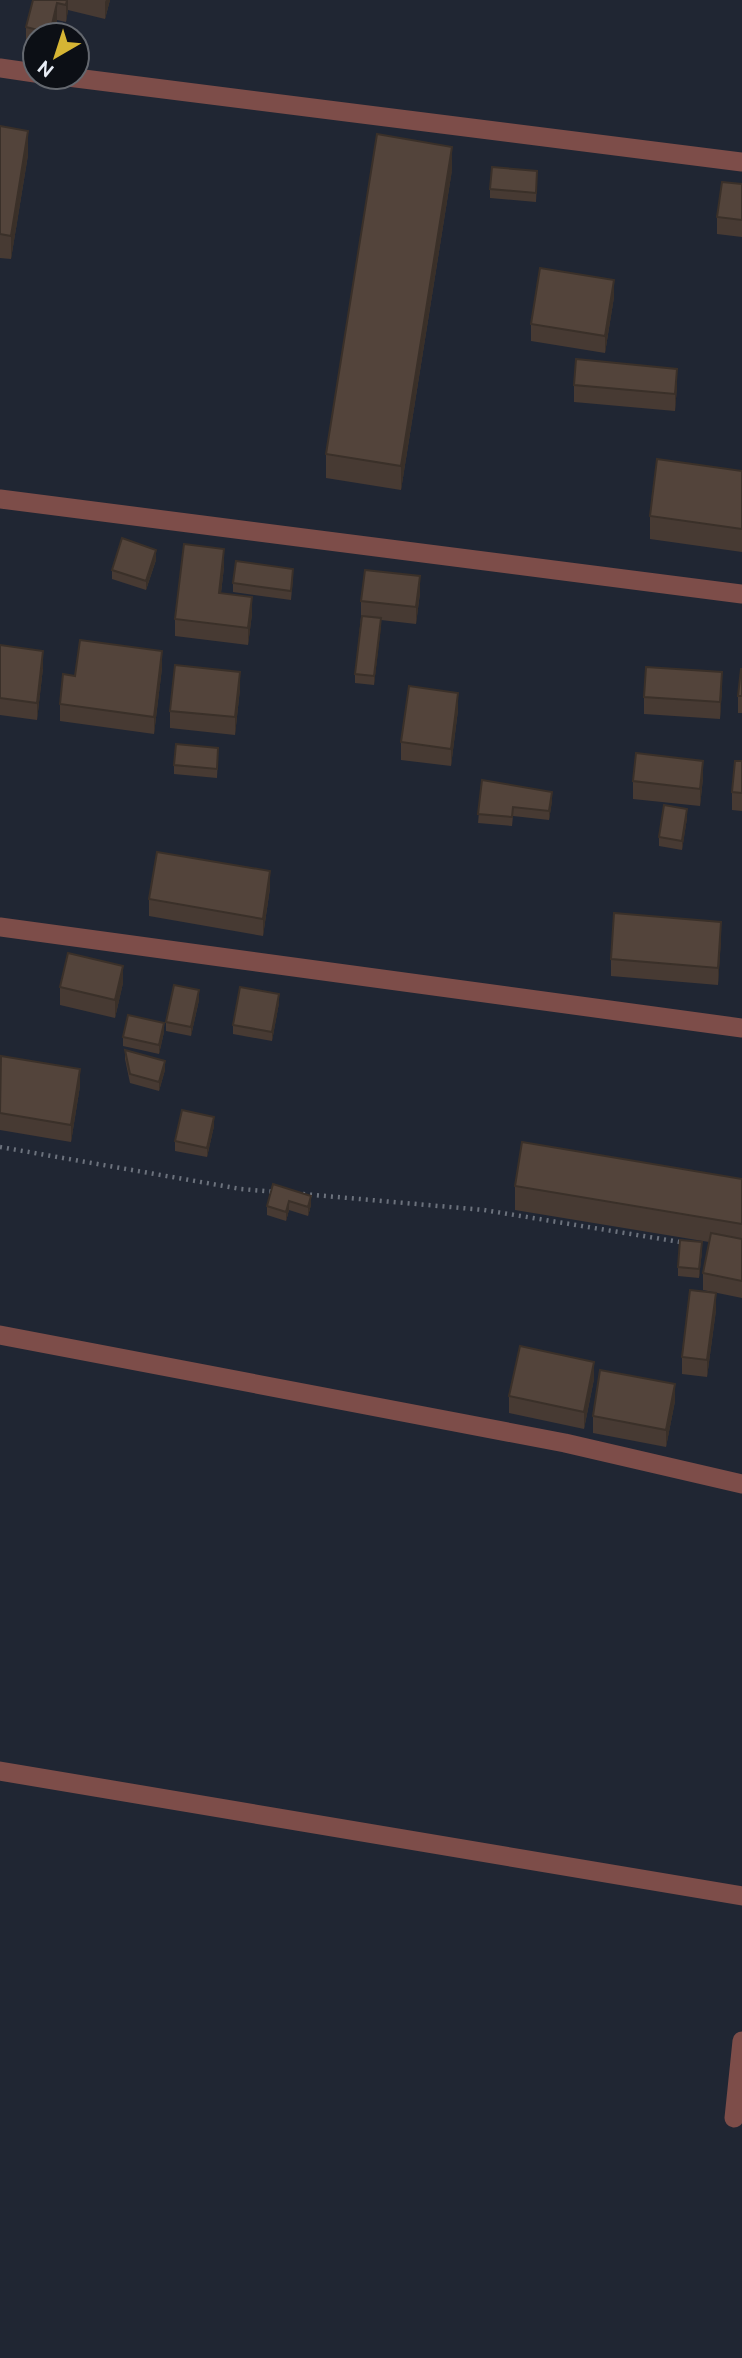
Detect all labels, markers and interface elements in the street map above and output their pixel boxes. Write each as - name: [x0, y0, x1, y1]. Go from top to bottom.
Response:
- north arrow: [21, 21, 91, 91]
- text: N: [33, 56, 58, 82]

